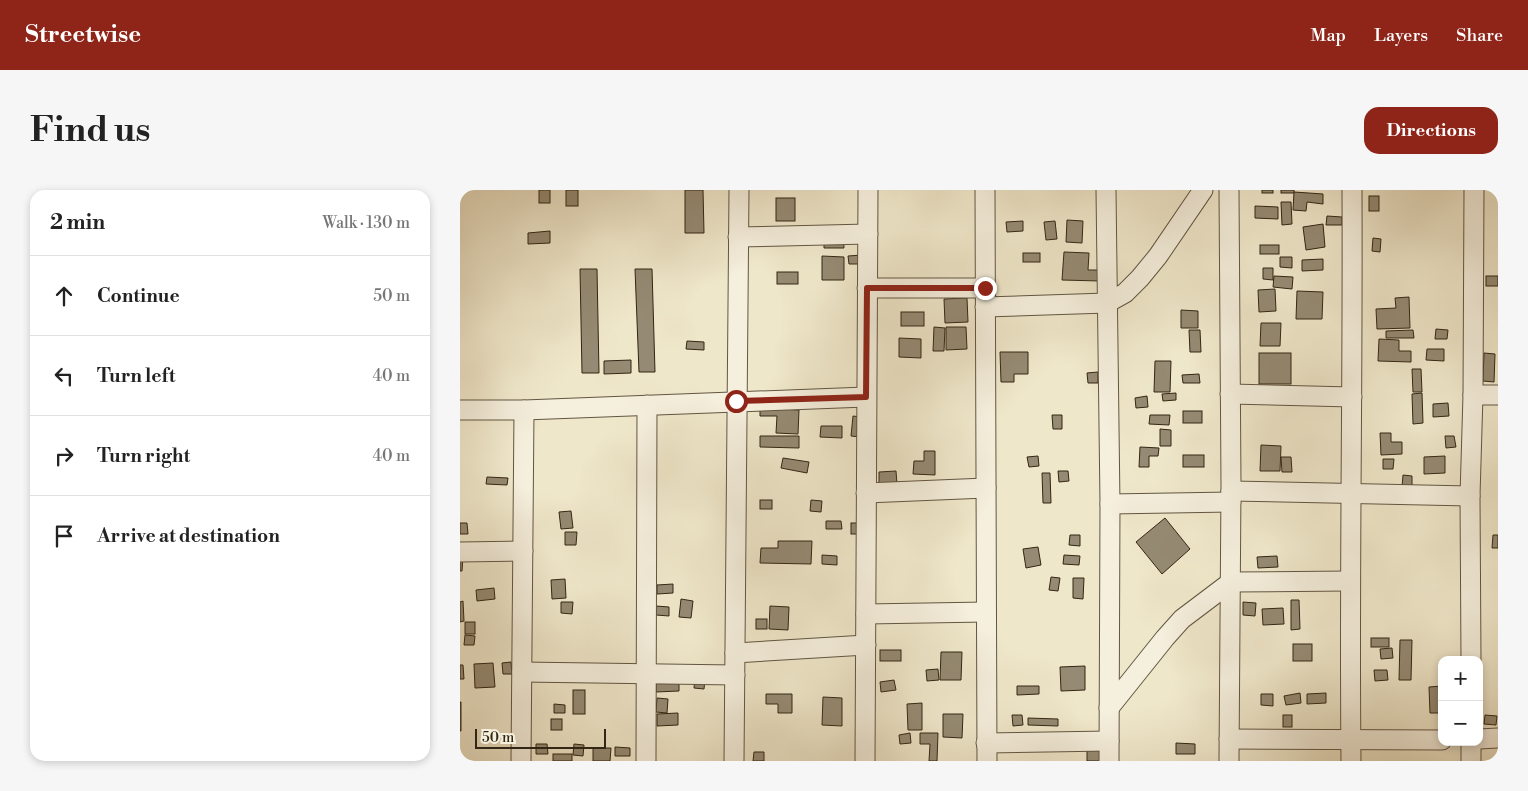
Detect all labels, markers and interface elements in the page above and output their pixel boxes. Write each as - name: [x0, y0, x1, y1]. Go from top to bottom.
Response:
- text: Streetwise: [25, 20, 141, 50]
- text: Map: [1311, 24, 1346, 47]
- text: Layers: [1374, 24, 1428, 47]
- text: Share: [1456, 24, 1503, 47]
- button: Directions: [1364, 107, 1498, 154]
- text: Find us: [30, 109, 150, 152]
- text: 2 min: [50, 210, 105, 236]
- text: Walk · 130 m: [322, 213, 410, 233]
- route end: [974, 277, 997, 300]
- icon: ahead: [50, 282, 78, 310]
- text: Continue: [97, 284, 180, 308]
- text: 50 m: [373, 286, 410, 306]
- icon: left: [50, 362, 78, 390]
- text: Turn left: [97, 364, 176, 388]
- text: 40 m: [373, 366, 410, 386]
- route start: [725, 390, 748, 413]
- icon: right: [50, 442, 78, 470]
- text: Turn right: [97, 444, 190, 468]
- text: 40 m: [373, 446, 410, 466]
- icon: arrive: [50, 522, 78, 550]
- text: Arrive at destination: [97, 524, 280, 548]
- map controls: [1438, 656, 1483, 746]
- button: +: [1438, 656, 1483, 701]
- button: −: [1438, 701, 1483, 746]
- scale bar: [475, 726, 606, 749]
- text: 50 m: [482, 729, 514, 747]

